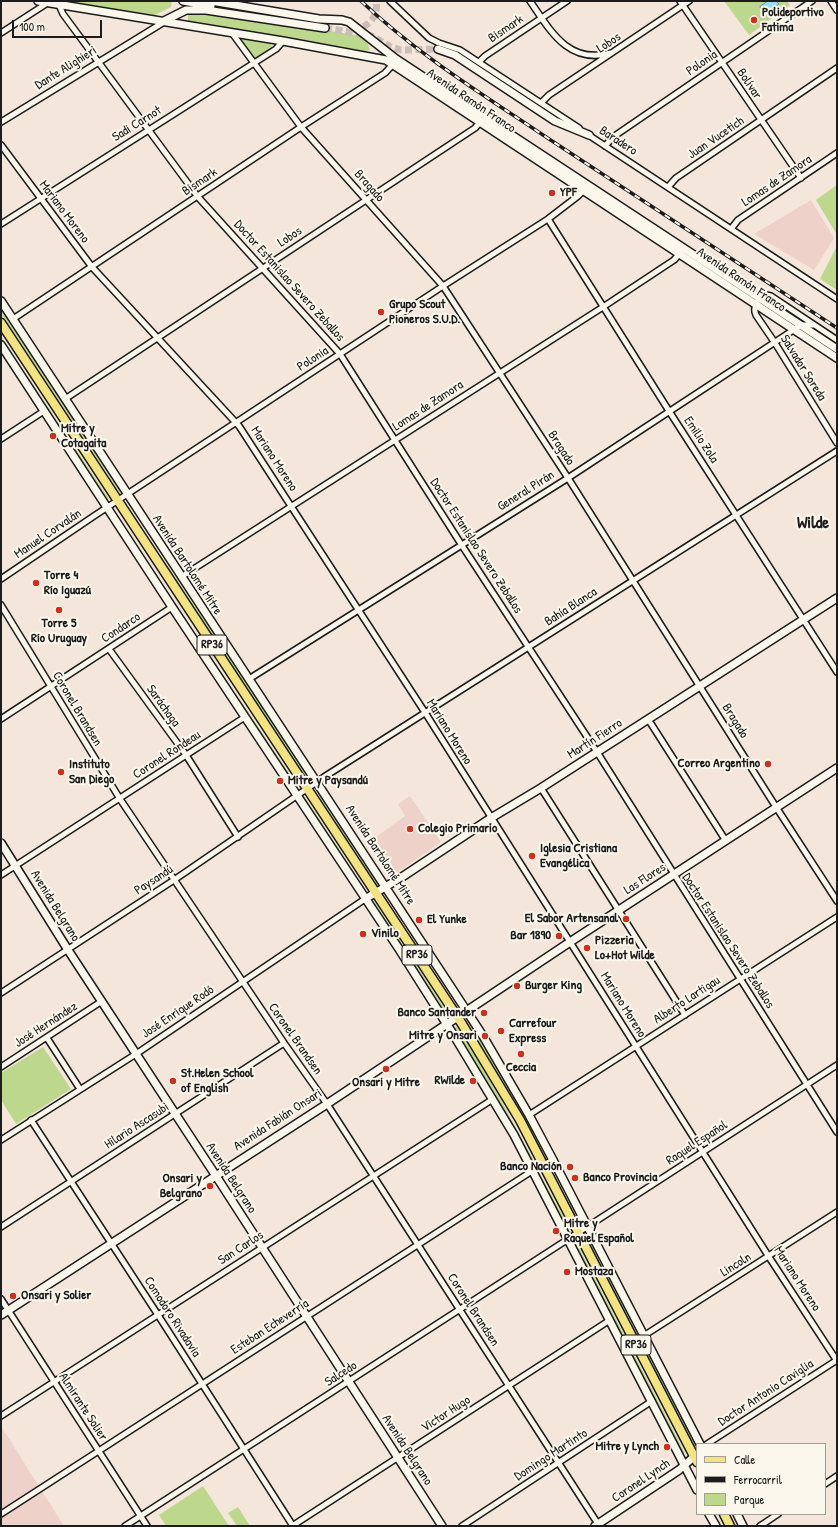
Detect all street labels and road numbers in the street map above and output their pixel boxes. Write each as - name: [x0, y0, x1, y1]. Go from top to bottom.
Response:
- street label: Bismark: [486, 12, 526, 46]
- street label: Lobos: [594, 29, 624, 57]
- street label: Dante Alighieri: [32, 43, 100, 93]
- street label: Polonia: [684, 47, 720, 79]
- street label: Avenida Ramón Franco: [424, 66, 518, 136]
- street label: Bolívar: [733, 66, 765, 102]
- street label: Sadi Carnot: [110, 103, 164, 145]
- street label: Juan Vucetich: [685, 113, 747, 163]
- street label: Baradero: [596, 123, 640, 159]
- street label: Lomas de Zamora: [739, 152, 815, 210]
- street label: Bismark: [180, 165, 220, 199]
- street label: Bragado: [351, 167, 387, 205]
- street label: Mariano Moreno: [35, 178, 93, 246]
- street label: Doctor Estanislao Severo Zeballos: [230, 217, 348, 345]
- street label: Lobos: [275, 223, 305, 251]
- street label: Avenida Ramón Franco: [694, 245, 788, 315]
- street label: Salvador Soreda: [777, 332, 829, 404]
- street label: Polonia: [294, 343, 332, 375]
- street label: Lomas de Zamora: [390, 377, 466, 435]
- street label: Emilio Zola: [680, 414, 722, 466]
- street label: Mariano Moreno: [247, 424, 301, 494]
- street label: Bragado: [544, 428, 578, 468]
- street label: General Pirán: [495, 467, 557, 515]
- street label: Doctor Estanislao Severo Zeballos: [426, 476, 526, 616]
- street label: Manuel Corvalán: [11, 506, 85, 562]
- street label: Avenida Bartolomé Mitre: [149, 512, 225, 618]
- street label: Bahía Blanca: [542, 584, 600, 630]
- street label: Condarco: [99, 609, 143, 647]
- road number: RP36: [197, 635, 227, 655]
- street label: Coronel Brandsen: [49, 669, 105, 749]
- street label: Saráchaga: [143, 682, 183, 730]
- street label: Mariano Moreno: [423, 696, 475, 768]
- street label: Bragado: [718, 701, 752, 741]
- street label: Martín Fierro: [565, 715, 625, 763]
- street label: Coronel Rondeau: [130, 727, 204, 783]
- street label: Avenida Bartolomé Mitre: [342, 802, 418, 908]
- street label: Las Flores: [621, 860, 669, 898]
- street label: Paysandú: [132, 862, 176, 898]
- street label: Avenida Belgrano: [27, 868, 83, 944]
- street label: Doctor Estanislao Severo Zeballos: [678, 871, 778, 1011]
- road number: RP36: [402, 945, 432, 965]
- street label: Mariano Moreno: [597, 969, 649, 1041]
- street label: Alberto Lartigau: [651, 973, 723, 1027]
- street label: José Enrique Rodó: [139, 982, 217, 1042]
- street label: José Hernández: [12, 999, 80, 1051]
- street label: Coronel Brandsen: [265, 1000, 325, 1078]
- street label: Avenida Fabián Onsari: [231, 1086, 325, 1154]
- street label: Hilario Ascasubi: [102, 1099, 172, 1153]
- street label: Raquel Español: [663, 1117, 731, 1169]
- street label: Avenida Belgrano: [202, 1140, 260, 1216]
- street label: San Carlos: [215, 1228, 267, 1268]
- street label: Mariano Moreno: [770, 1244, 824, 1314]
- street label: Lincoln: [718, 1250, 754, 1280]
- street label: Coronel Brandsen: [444, 1271, 502, 1349]
- street label: Comodoro Rivadavia: [140, 1274, 204, 1360]
- street label: Esteban Echeverría: [228, 1296, 312, 1358]
- road number: RP36: [621, 1335, 651, 1355]
- street label: Doctor Antonio Caviglia: [715, 1356, 817, 1430]
- street label: Salcedo: [322, 1358, 360, 1390]
- street label: Almirante Solier: [55, 1370, 111, 1444]
- street label: Victor Hugo: [419, 1392, 473, 1436]
- street label: Avenida Belgrano: [378, 1412, 436, 1488]
- street label: Domingo Martinto: [512, 1426, 590, 1484]
- street label: Coronel Lynch: [609, 1456, 673, 1506]

